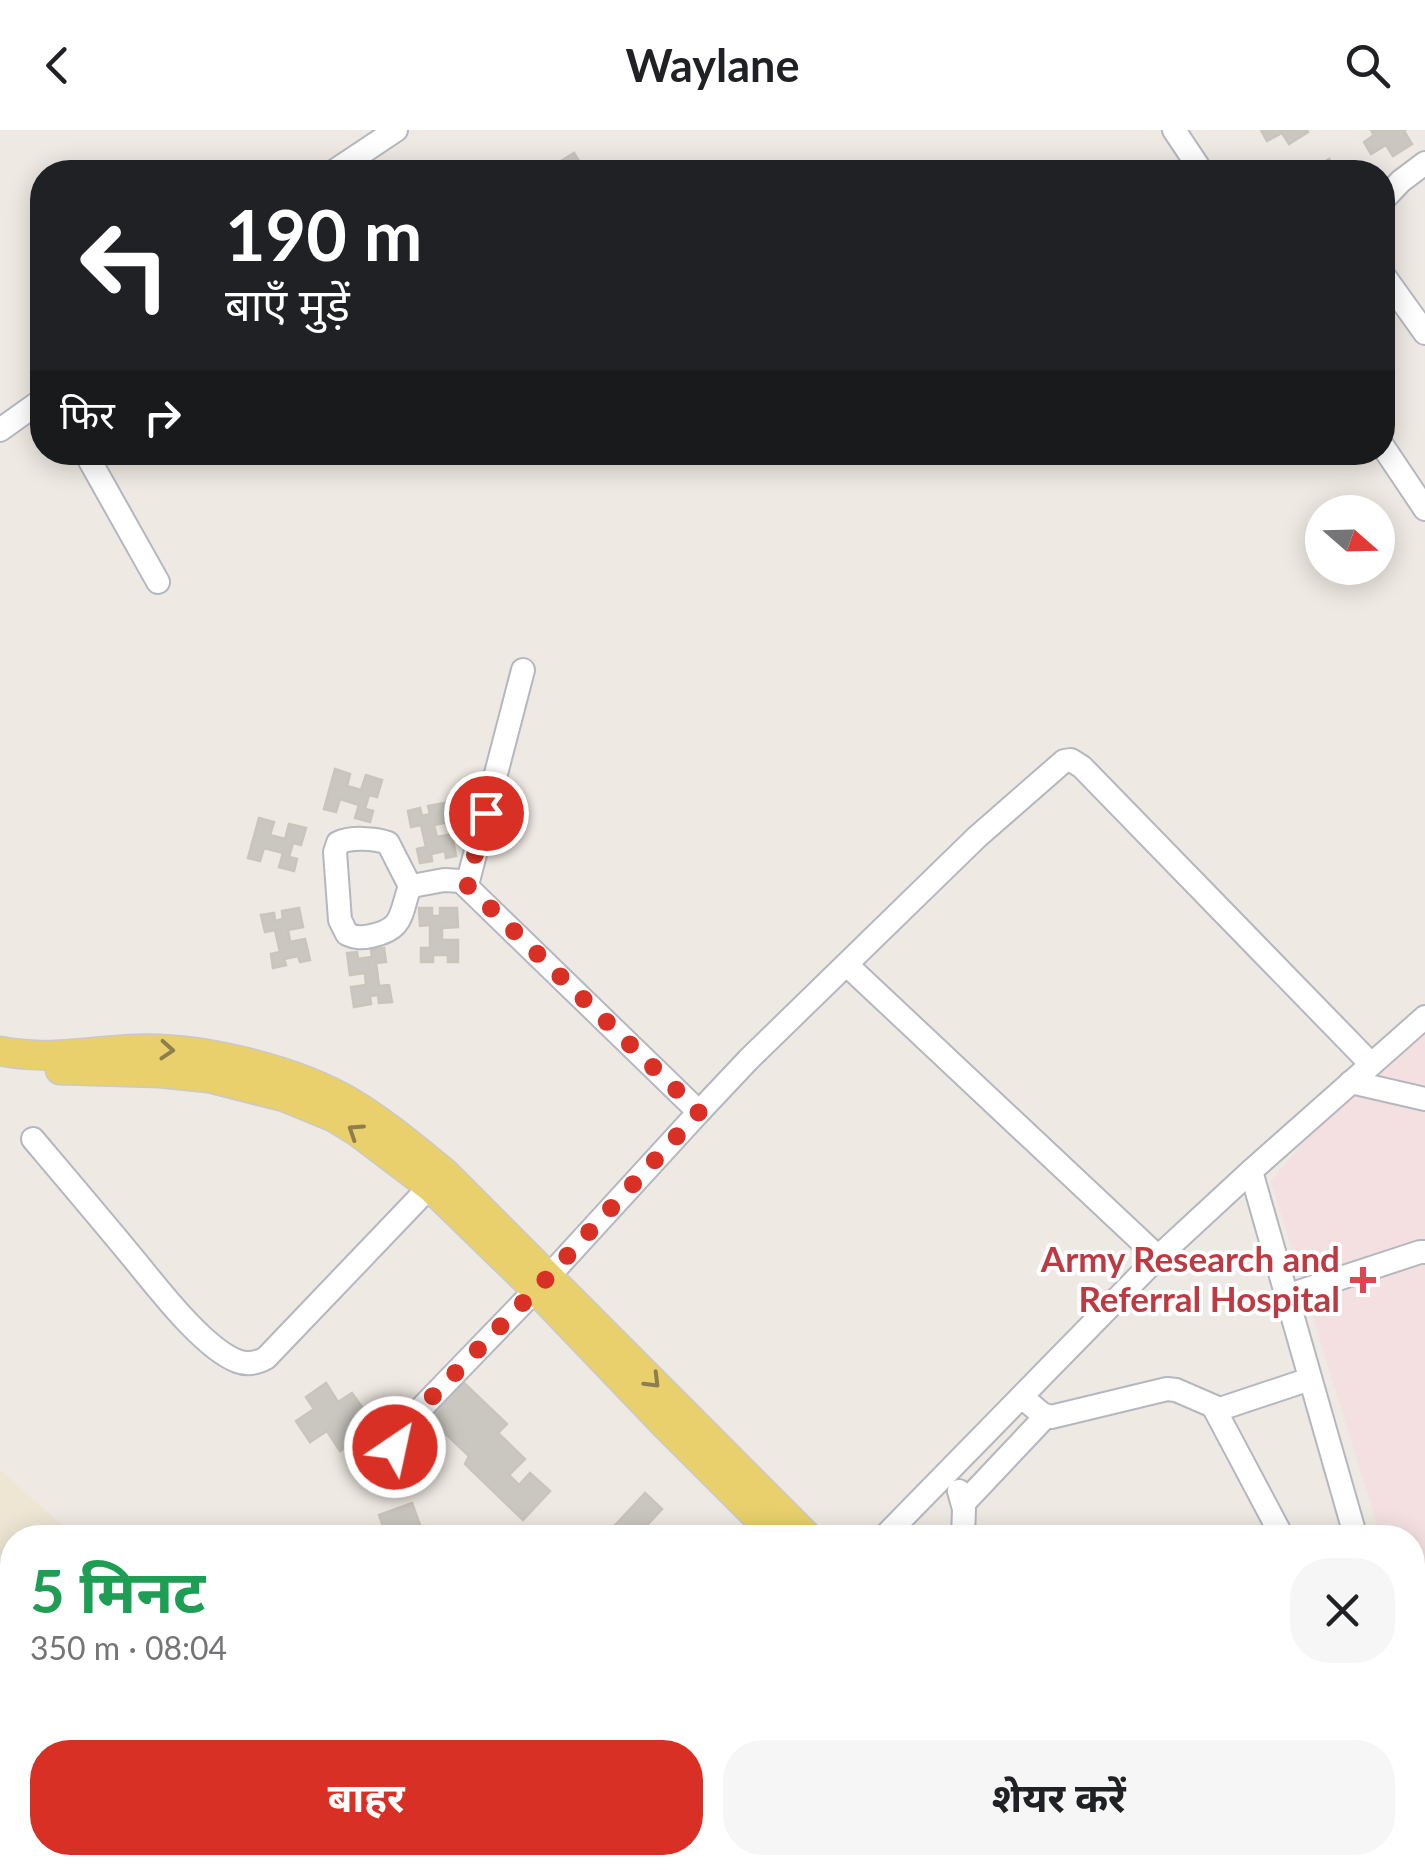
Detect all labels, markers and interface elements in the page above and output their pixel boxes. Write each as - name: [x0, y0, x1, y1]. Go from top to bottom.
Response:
- icon: back: [30, 38, 85, 93]
- text: Waylane: [626, 38, 799, 92]
- icon: search: [1340, 38, 1395, 93]
- text: 190 m: [225, 192, 422, 276]
- icon: left: [60, 200, 190, 330]
- text: बाएँ मुड़ें: [225, 277, 350, 331]
- icon: right: [135, 390, 190, 445]
- text: फिर: [60, 391, 115, 437]
- north arrow: [1305, 495, 1395, 585]
- map controls: [1305, 495, 1395, 585]
- pin: [444, 771, 529, 856]
- icon: arrive: [459, 786, 514, 841]
- one-way arrow: [159, 1039, 175, 1061]
- one-way arrow: [348, 1124, 366, 1143]
- place label: Army Research and Referral Hospital: [1040, 1237, 1340, 1319]
- marker: Army Research and Referral Hospital: [1350, 1267, 1376, 1293]
- one-way arrow: [641, 1370, 659, 1388]
- position arrow: [343, 1395, 447, 1499]
- text: 5 मिनट: [30, 1554, 205, 1626]
- button: close: [1290, 1558, 1395, 1663]
- text: 350 m · 08:04: [30, 1628, 227, 1667]
- button: बाहर: [30, 1740, 703, 1855]
- button: शेयर करें: [723, 1740, 1395, 1855]

